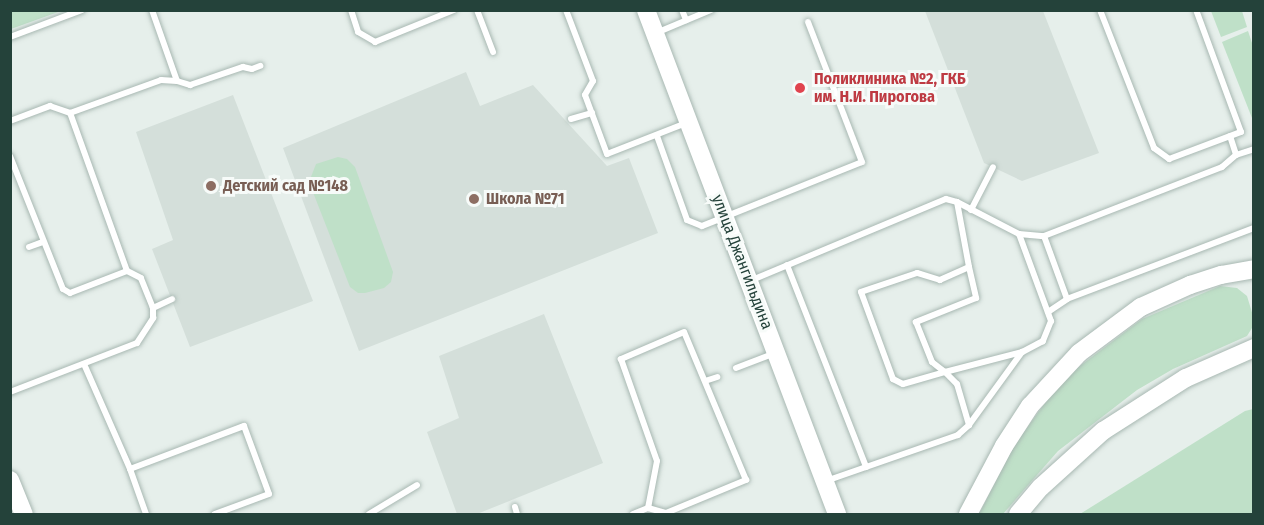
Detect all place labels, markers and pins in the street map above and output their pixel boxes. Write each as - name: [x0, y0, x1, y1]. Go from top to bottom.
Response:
- place label: Поликлиника №2, ГКБ им. Н.И. Пирогова: [814, 69, 966, 107]
- marker: Поликлиника №2, ГКБ им. Н.И. Пирогова: [791, 79, 809, 97]
- place label: Детский сад №148: [223, 176, 348, 196]
- marker: Детский сад №148: [204, 179, 218, 193]
- place label: Школа №71: [486, 189, 565, 209]
- marker: Школа №71: [467, 192, 481, 206]

